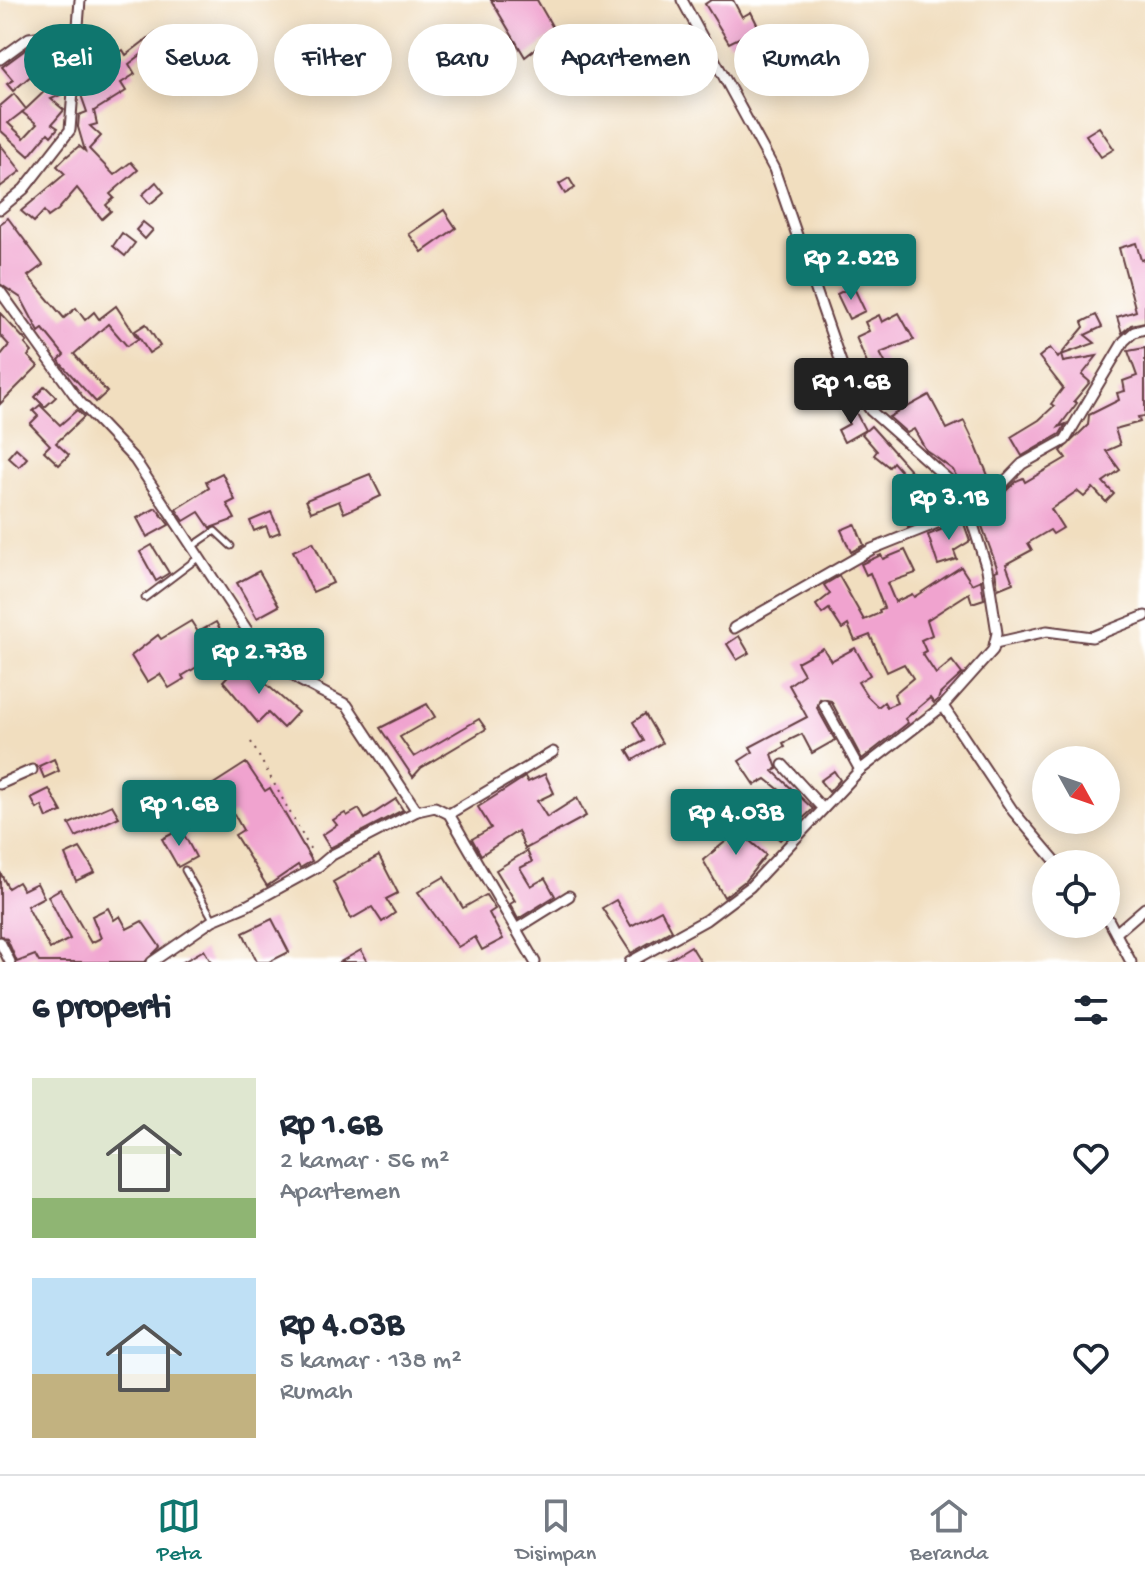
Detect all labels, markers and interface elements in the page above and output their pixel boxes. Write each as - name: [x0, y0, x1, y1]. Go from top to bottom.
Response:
- chip: Beli: [24, 24, 121, 96]
- chip: Sewa: [137, 24, 258, 96]
- chip: Filter: [274, 24, 392, 96]
- chip: Baru: [408, 24, 517, 96]
- chip: Apartemen: [533, 24, 718, 96]
- chip: Rumah: [734, 24, 869, 96]
- pin: Rp 2.82B: [768, 234, 934, 302]
- text: Rp 2.82B: [804, 244, 898, 275]
- pin: Rp 1.6B: [777, 358, 925, 426]
- text: Rp 1.6B: [812, 368, 890, 399]
- pin: Rp 3.1B: [875, 474, 1023, 542]
- text: Rp 3.1B: [910, 484, 988, 515]
- pin: Rp 2.73B: [176, 628, 342, 696]
- text: Rp 2.73B: [212, 638, 306, 669]
- north arrow: [1032, 746, 1120, 834]
- map controls: [1032, 746, 1120, 938]
- pin: Rp 1.6B: [105, 780, 253, 848]
- pin: Rp 4.03B: [653, 789, 819, 857]
- text: Rp 1.6B: [140, 790, 218, 821]
- text: Rp 4.03B: [689, 799, 783, 830]
- button: locate: [1032, 850, 1120, 938]
- icon: filters: [1069, 988, 1113, 1032]
- text: 6 properti: [32, 990, 171, 1030]
- text: Rp 1.6B: [280, 1107, 382, 1147]
- icon: home: [96, 1110, 192, 1206]
- icon: heart: [1069, 1136, 1113, 1180]
- text: 2 kamar · 56 m²: [280, 1147, 449, 1178]
- text: Apartemen: [280, 1178, 400, 1209]
- text: Rp 4.03B: [280, 1307, 404, 1347]
- icon: home: [96, 1310, 192, 1406]
- icon: heart: [1069, 1336, 1113, 1380]
- text: 5 kamar · 138 m²: [280, 1347, 462, 1378]
- text: Rumah: [280, 1378, 353, 1409]
- tab: Peta: [157, 1494, 202, 1568]
- tab: Disimpan: [515, 1494, 596, 1568]
- tab: Beranda: [910, 1494, 988, 1568]

